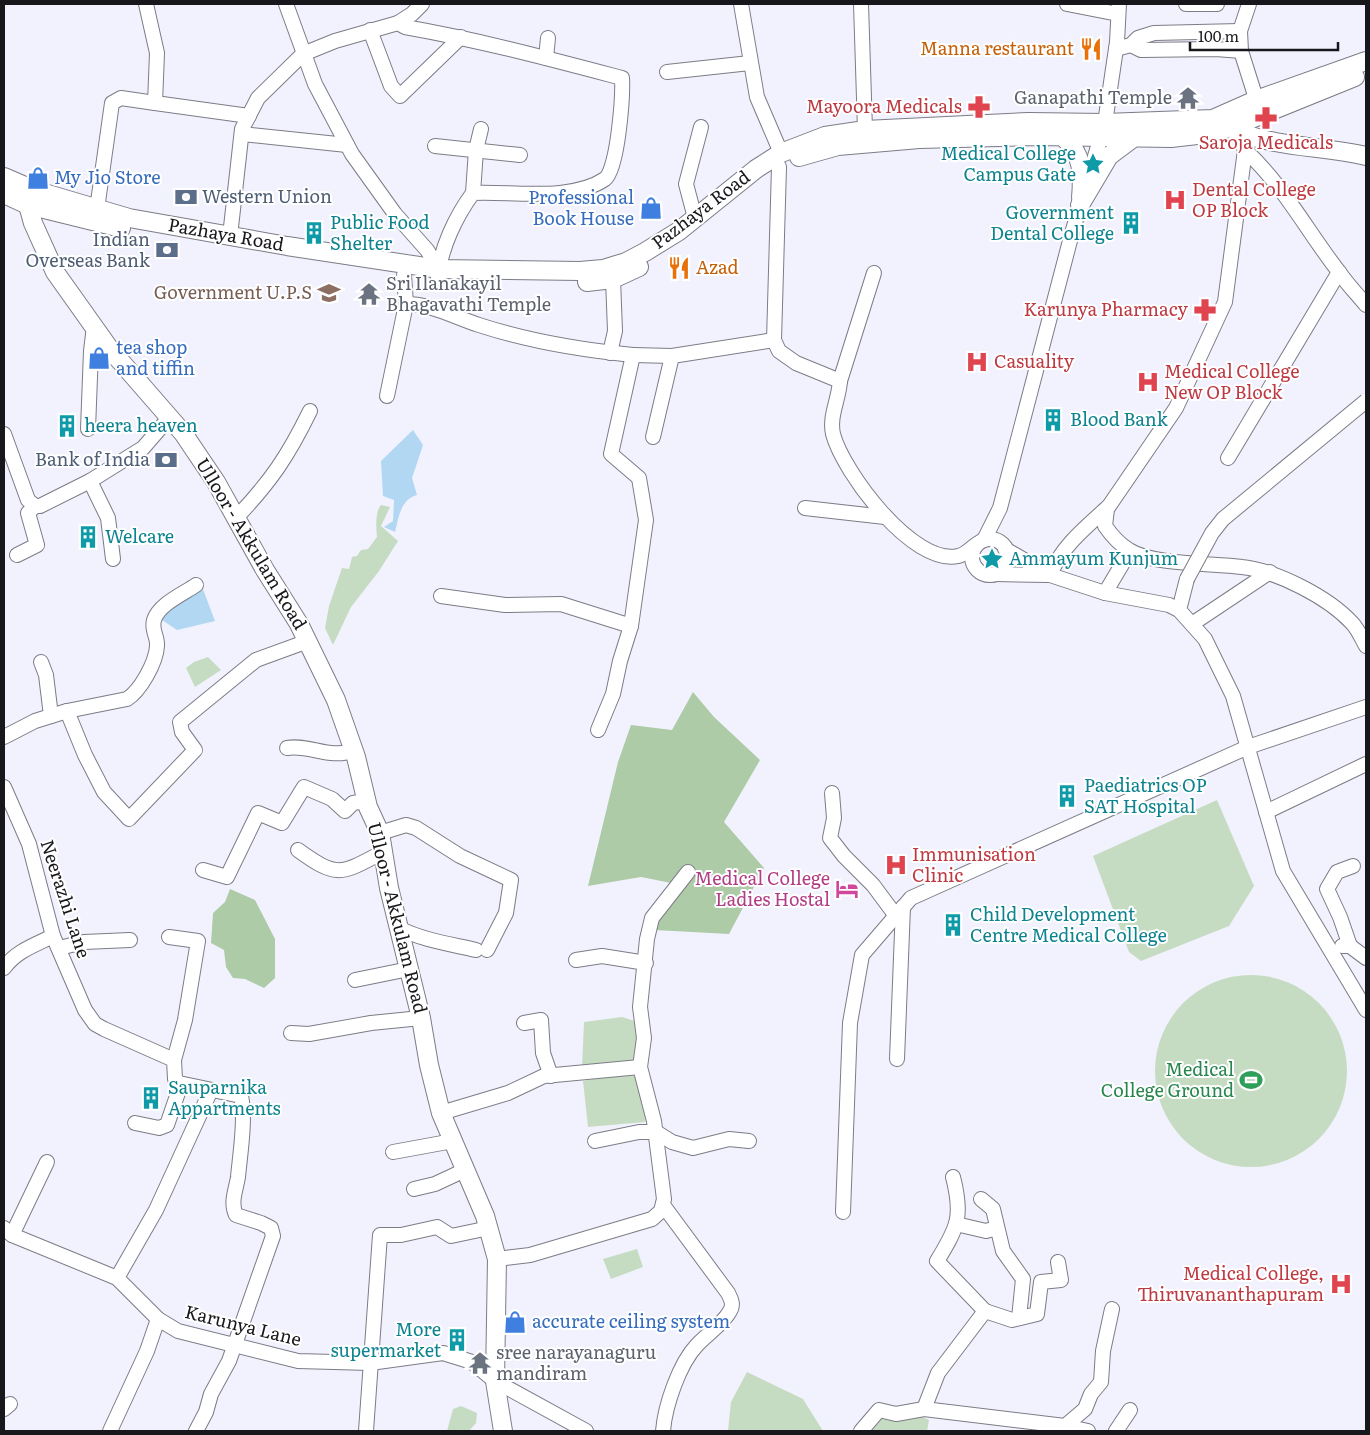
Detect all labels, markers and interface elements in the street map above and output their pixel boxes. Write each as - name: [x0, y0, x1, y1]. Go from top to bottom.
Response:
- scale bar: [1190, 20, 1338, 52]
- text: 100 m: [1198, 24, 1239, 47]
- place label: Manna restaurant: [920, 34, 1075, 61]
- restaurant icon: Manna restaurant: [1078, 36, 1104, 62]
- place label: Ganapathi Temple: [1014, 83, 1172, 110]
- temple icon: Ganapathi Temple: [1175, 85, 1201, 111]
- place label: Mayoora Medicals: [806, 92, 962, 119]
- pharmacy icon: Mayoora Medicals: [966, 94, 992, 120]
- pharmacy icon: Saroja Medicals: [1253, 105, 1279, 131]
- place label: Saroja Medicals: [1199, 128, 1333, 155]
- place label: Medical College Campus Gate: [941, 139, 1076, 187]
- place icon: Medical College Campus Gate: [1080, 151, 1106, 177]
- place label: My Jio Store: [54, 163, 160, 190]
- street label: Pazhaya Road: [645, 163, 755, 255]
- shop icon: My Jio Store: [25, 165, 51, 191]
- place label: Dental College OP Block: [1192, 175, 1316, 223]
- place label: Western Union: [202, 182, 332, 209]
- place label: Professional Book House: [528, 183, 634, 231]
- bank icon: Western Union: [173, 184, 199, 210]
- hospital icon: Dental College OP Block: [1162, 187, 1188, 213]
- shop icon: Professional Book House: [638, 195, 664, 221]
- place label: Government Dental College: [990, 198, 1115, 246]
- place label: Public Food Shelter: [330, 208, 430, 256]
- street label: Pazhaya Road: [166, 210, 286, 257]
- building icon: Government Dental College: [1118, 210, 1144, 236]
- building icon: Public Food Shelter: [301, 220, 327, 246]
- place label: Indian Overseas Bank: [26, 225, 151, 273]
- bank icon: Indian Overseas Bank: [154, 237, 180, 263]
- place label: Azad: [696, 253, 739, 280]
- restaurant icon: Azad: [666, 255, 692, 281]
- place label: Sri Ilanakayil Bhagavathi Temple: [386, 269, 551, 317]
- place label: Government U.P.S: [154, 278, 312, 305]
- school or university icon: Government U.P.S: [316, 280, 342, 306]
- temple icon: Sri Ilanakayil Bhagavathi Temple: [356, 281, 382, 307]
- place label: Karunya Pharmacy: [1024, 295, 1189, 322]
- pharmacy icon: Karunya Pharmacy: [1192, 297, 1218, 323]
- place label: tea shop and tiffin: [116, 333, 195, 381]
- shop icon: tea shop and tiffin: [86, 345, 112, 371]
- place label: Casuality: [994, 347, 1075, 374]
- hospital icon: Casuality: [964, 349, 990, 375]
- place label: Medical College New OP Block: [1164, 357, 1299, 405]
- hospital icon: Medical College New OP Block: [1135, 369, 1161, 395]
- place label: Blood Bank: [1070, 405, 1169, 432]
- building icon: Blood Bank: [1040, 407, 1066, 433]
- place label: heera heaven: [84, 411, 198, 438]
- building icon: heera heaven: [54, 413, 80, 439]
- place label: Bank of India: [35, 445, 150, 472]
- bank icon: Bank of India: [153, 447, 179, 473]
- street label: Ulloor - Akkulam Road: [190, 452, 314, 634]
- place label: Welcare: [105, 522, 174, 549]
- building icon: Welcare: [75, 524, 101, 550]
- place label: Ammayum Kunjum: [1009, 544, 1178, 571]
- place icon: Ammayum Kunjum: [979, 546, 1005, 572]
- place label: Paediatrics OP SAT Hospital: [1084, 771, 1207, 819]
- building icon: Paediatrics OP SAT Hospital: [1054, 783, 1080, 809]
- street label: Ulloor - Akkulam Road: [362, 819, 435, 1016]
- street label: Neerazhi Lane: [35, 836, 98, 961]
- place label: Immunisation Clinic: [912, 840, 1036, 888]
- hospital icon: Immunisation Clinic: [883, 852, 909, 878]
- place label: Medical College Ladies Hostal: [695, 864, 830, 912]
- hotel icon: Medical College Ladies Hostal: [834, 876, 860, 902]
- place label: Child Development Centre Medical College: [970, 900, 1167, 948]
- building icon: Child Development Centre Medical College: [940, 912, 966, 938]
- place label: Medical College Ground: [1101, 1055, 1234, 1103]
- sports icon: Medical College Ground: [1238, 1067, 1264, 1093]
- place label: Sauparnika Appartments: [168, 1073, 281, 1121]
- building icon: Sauparnika Appartments: [138, 1085, 164, 1111]
- place label: Medical College, Thiruvananthapuram: [1137, 1259, 1324, 1307]
- hospital icon: Medical College, Thiruvananthapuram: [1328, 1271, 1354, 1297]
- street label: Karunya Lane: [182, 1297, 304, 1352]
- place label: accurate ceiling system: [532, 1307, 730, 1334]
- shop icon: accurate ceiling system: [502, 1309, 528, 1335]
- place label: More supermarket: [330, 1315, 442, 1363]
- building icon: More supermarket: [444, 1327, 470, 1353]
- place label: sree narayanaguru mandiram: [496, 1338, 656, 1386]
- temple icon: sree narayanaguru mandiram: [467, 1350, 493, 1376]

